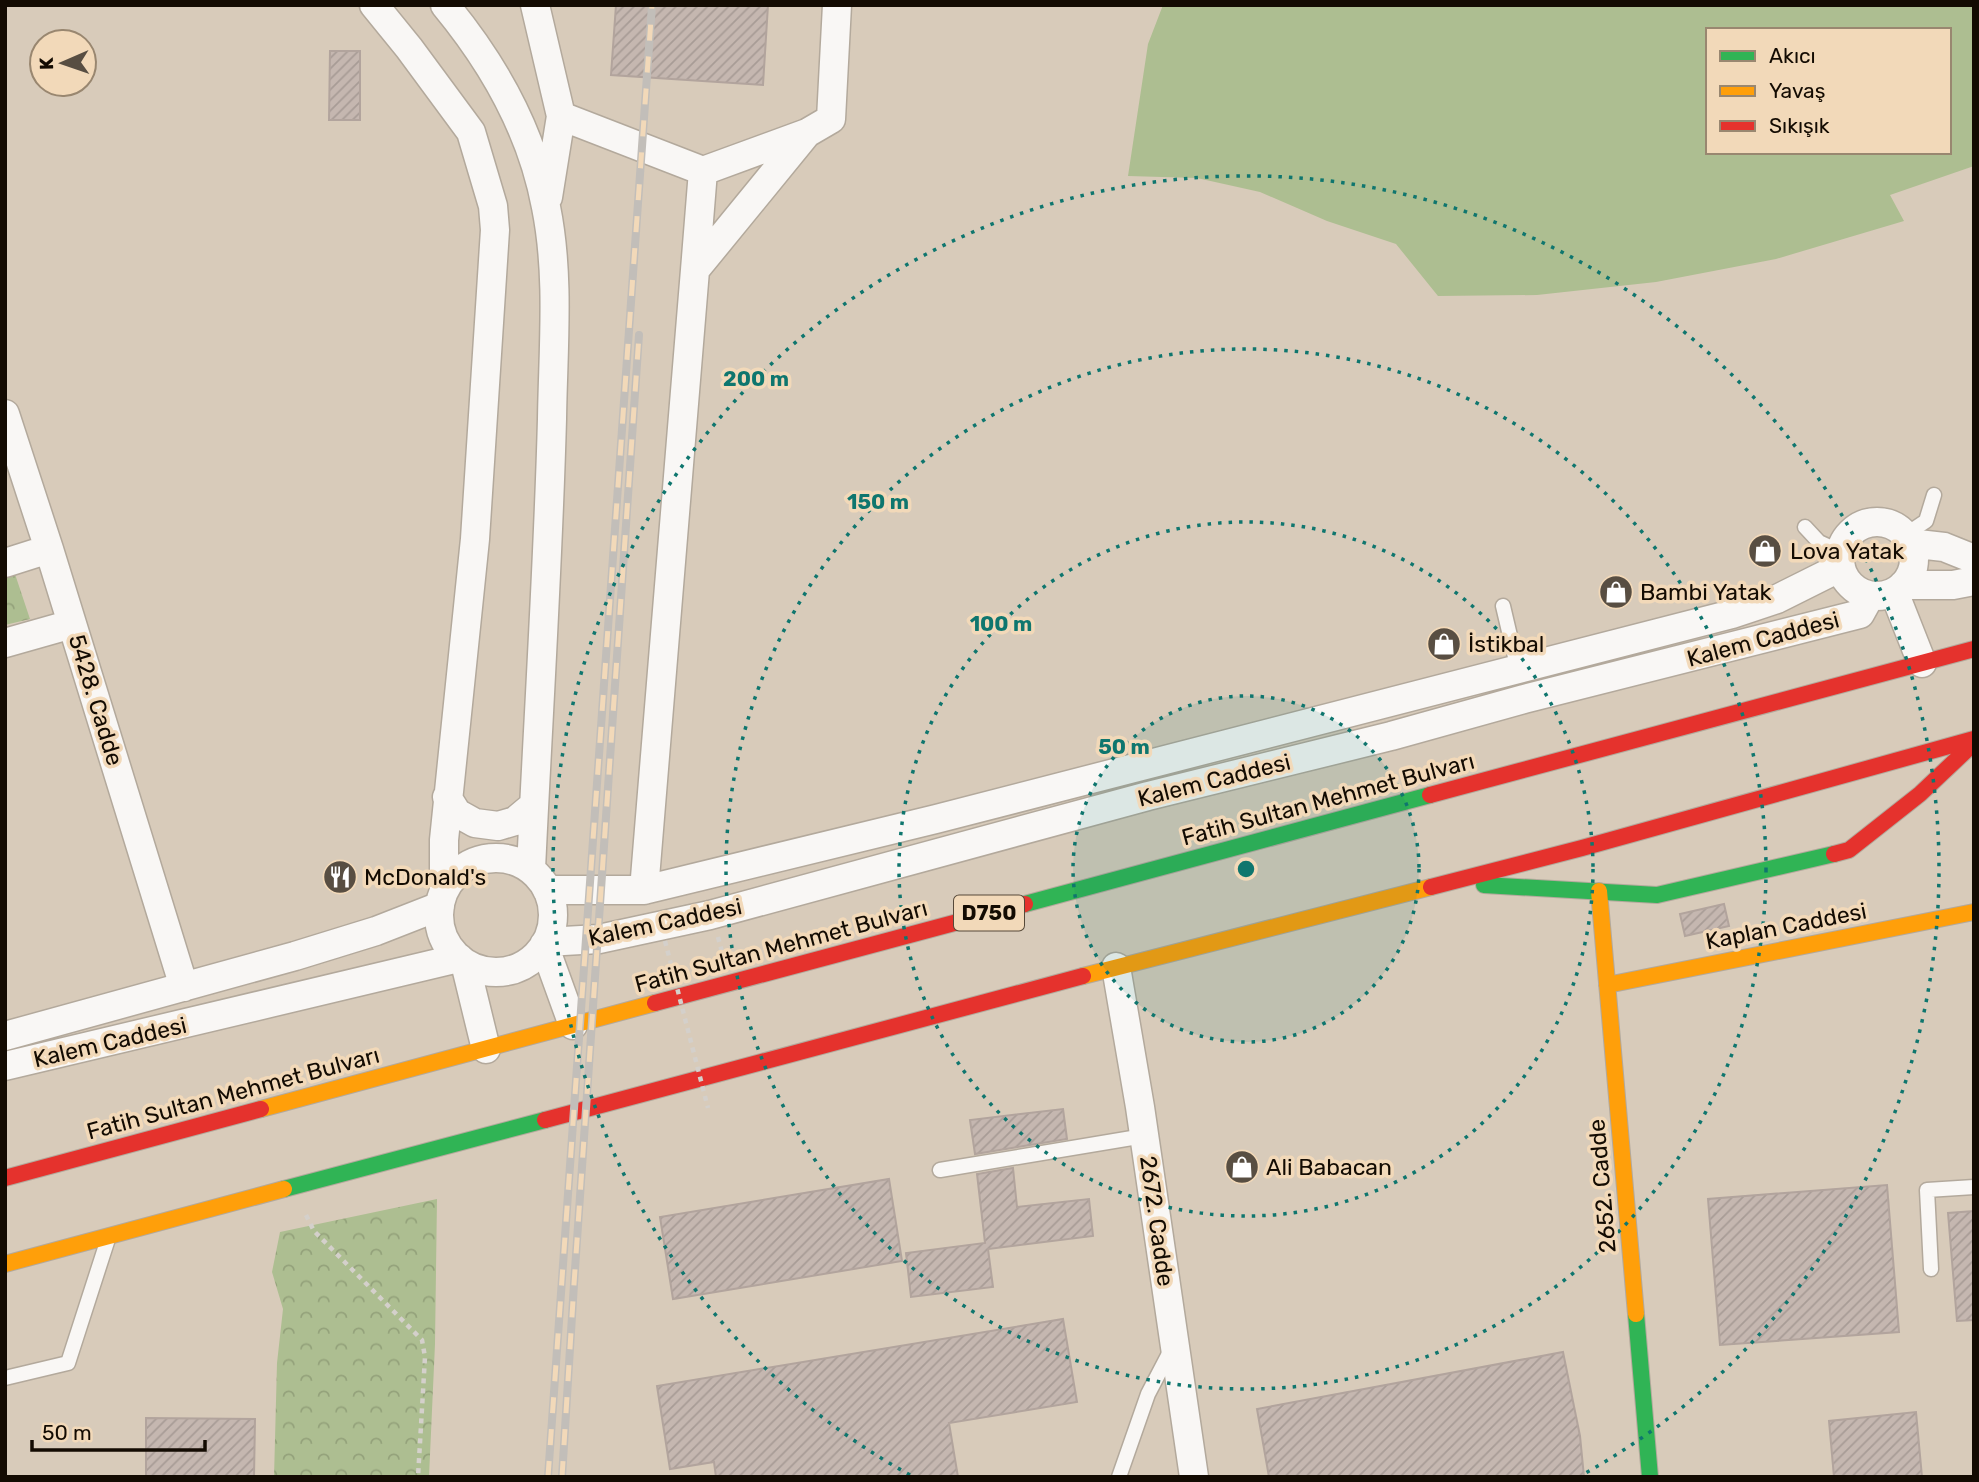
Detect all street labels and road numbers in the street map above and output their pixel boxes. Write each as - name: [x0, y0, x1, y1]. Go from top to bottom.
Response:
- street label: Kalem Caddesi: [1684, 605, 1842, 673]
- street label: 5428. Cadde: [63, 631, 129, 769]
- street label: Fatih Sultan Mehmet Bulvarı: [1179, 746, 1477, 852]
- street label: Kalem Caddesi: [1135, 747, 1293, 813]
- street label: Kalem Caddesi: [586, 892, 744, 952]
- street label: Fatih Sultan Mehmet Bulvarı: [632, 893, 930, 999]
- road number: D750: [954, 895, 1024, 930]
- street label: Kaplan Caddesi: [1703, 897, 1869, 955]
- street label: Kalem Caddesi: [31, 1011, 189, 1073]
- street label: Fatih Sultan Mehmet Bulvarı: [84, 1040, 382, 1146]
- street label: 2652. Cadde: [1582, 1118, 1622, 1254]
- street label: 2672. Cadde: [1134, 1154, 1180, 1288]

